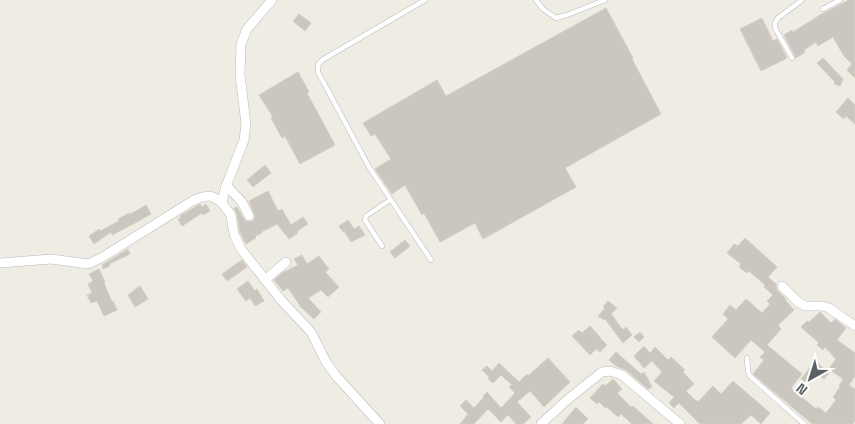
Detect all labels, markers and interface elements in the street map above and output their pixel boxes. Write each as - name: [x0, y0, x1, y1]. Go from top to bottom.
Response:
- north arrow: [785, 354, 835, 404]
- text: N: [793, 379, 811, 399]

